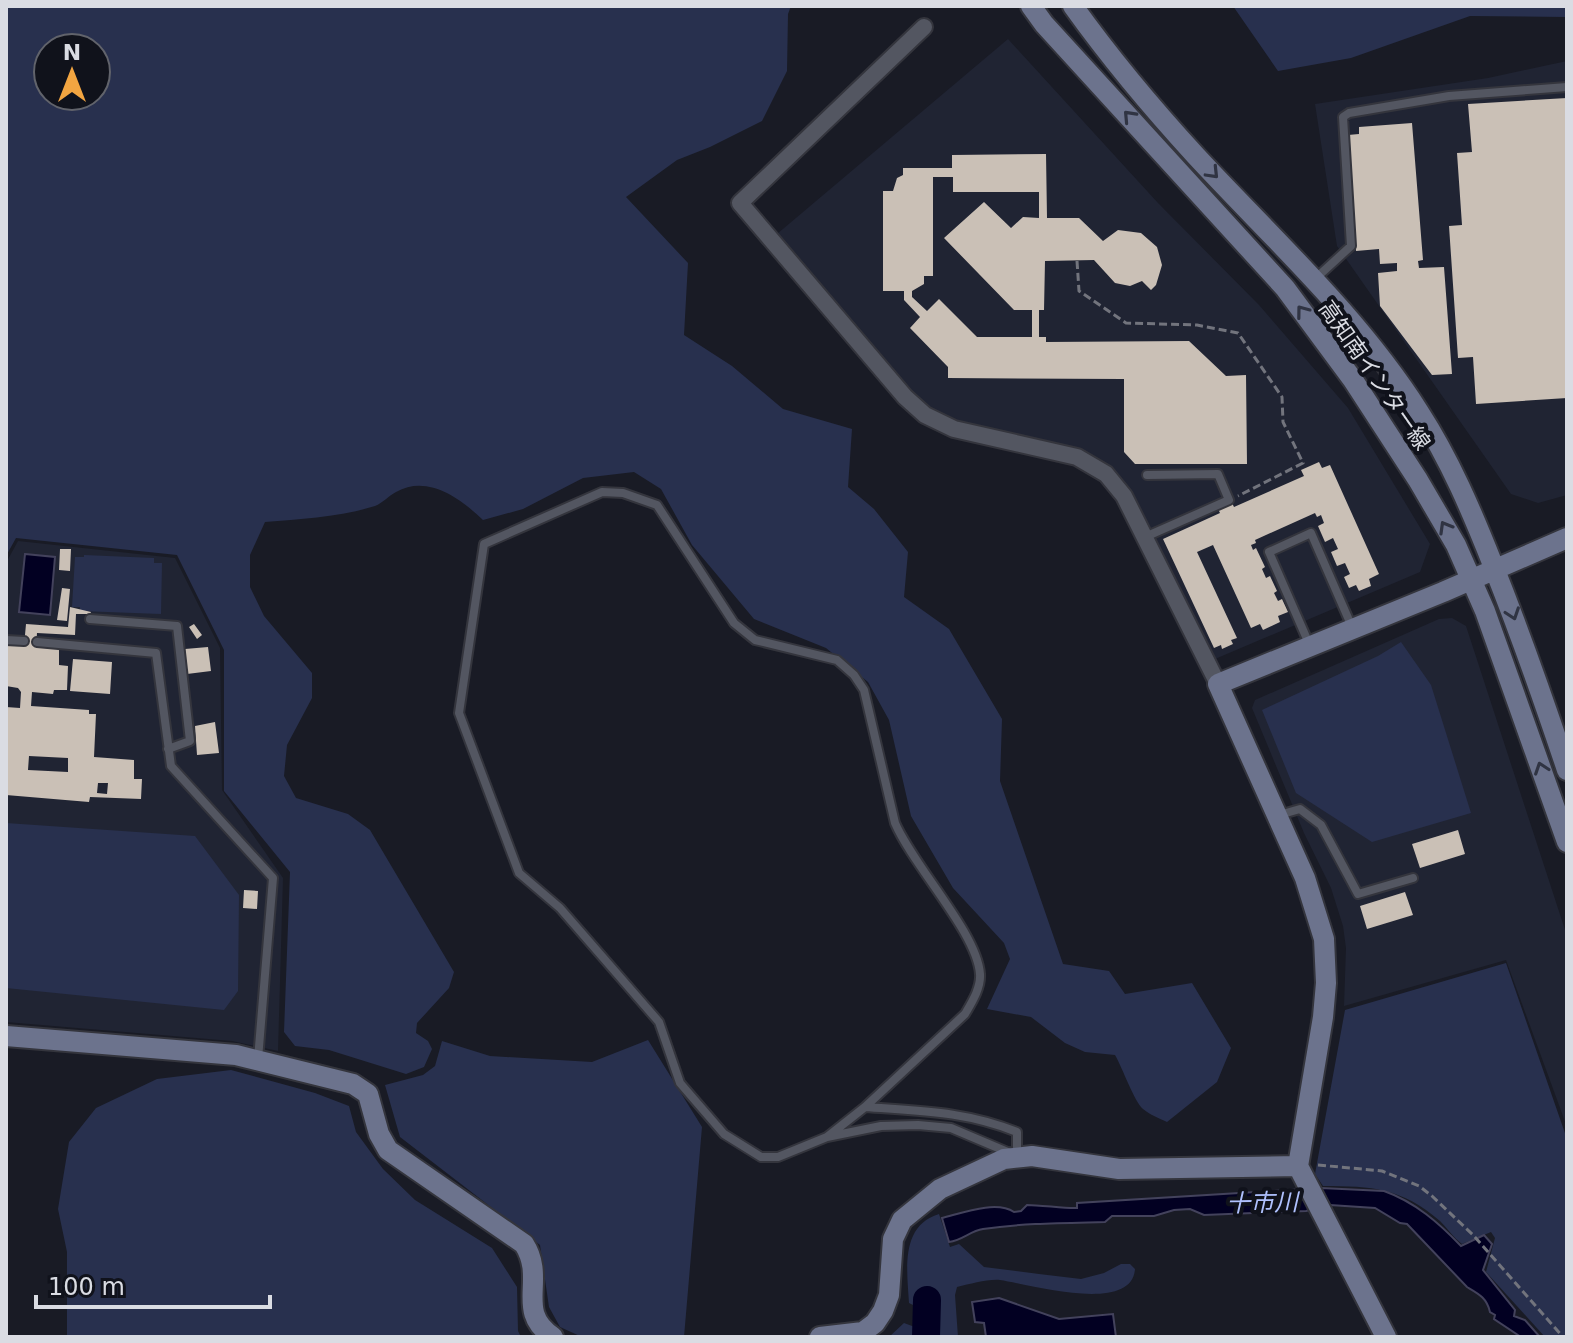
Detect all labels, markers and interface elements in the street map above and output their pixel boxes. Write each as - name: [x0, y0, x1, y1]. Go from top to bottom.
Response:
- north arrow: [32, 32, 112, 112]
- text: N: [63, 40, 81, 65]
- one-way arrow: [1124, 111, 1139, 125]
- one-way arrow: [1204, 164, 1218, 178]
- street label: 高知南インター線: [1314, 296, 1435, 455]
- one-way arrow: [1297, 305, 1311, 319]
- one-way arrow: [1439, 521, 1455, 536]
- one-way arrow: [1504, 606, 1520, 620]
- one-way arrow: [1534, 762, 1551, 776]
- water label: 十市川: [1226, 1188, 1301, 1218]
- scale bar: [36, 1259, 270, 1309]
- text: 100 m: [48, 1273, 125, 1301]

